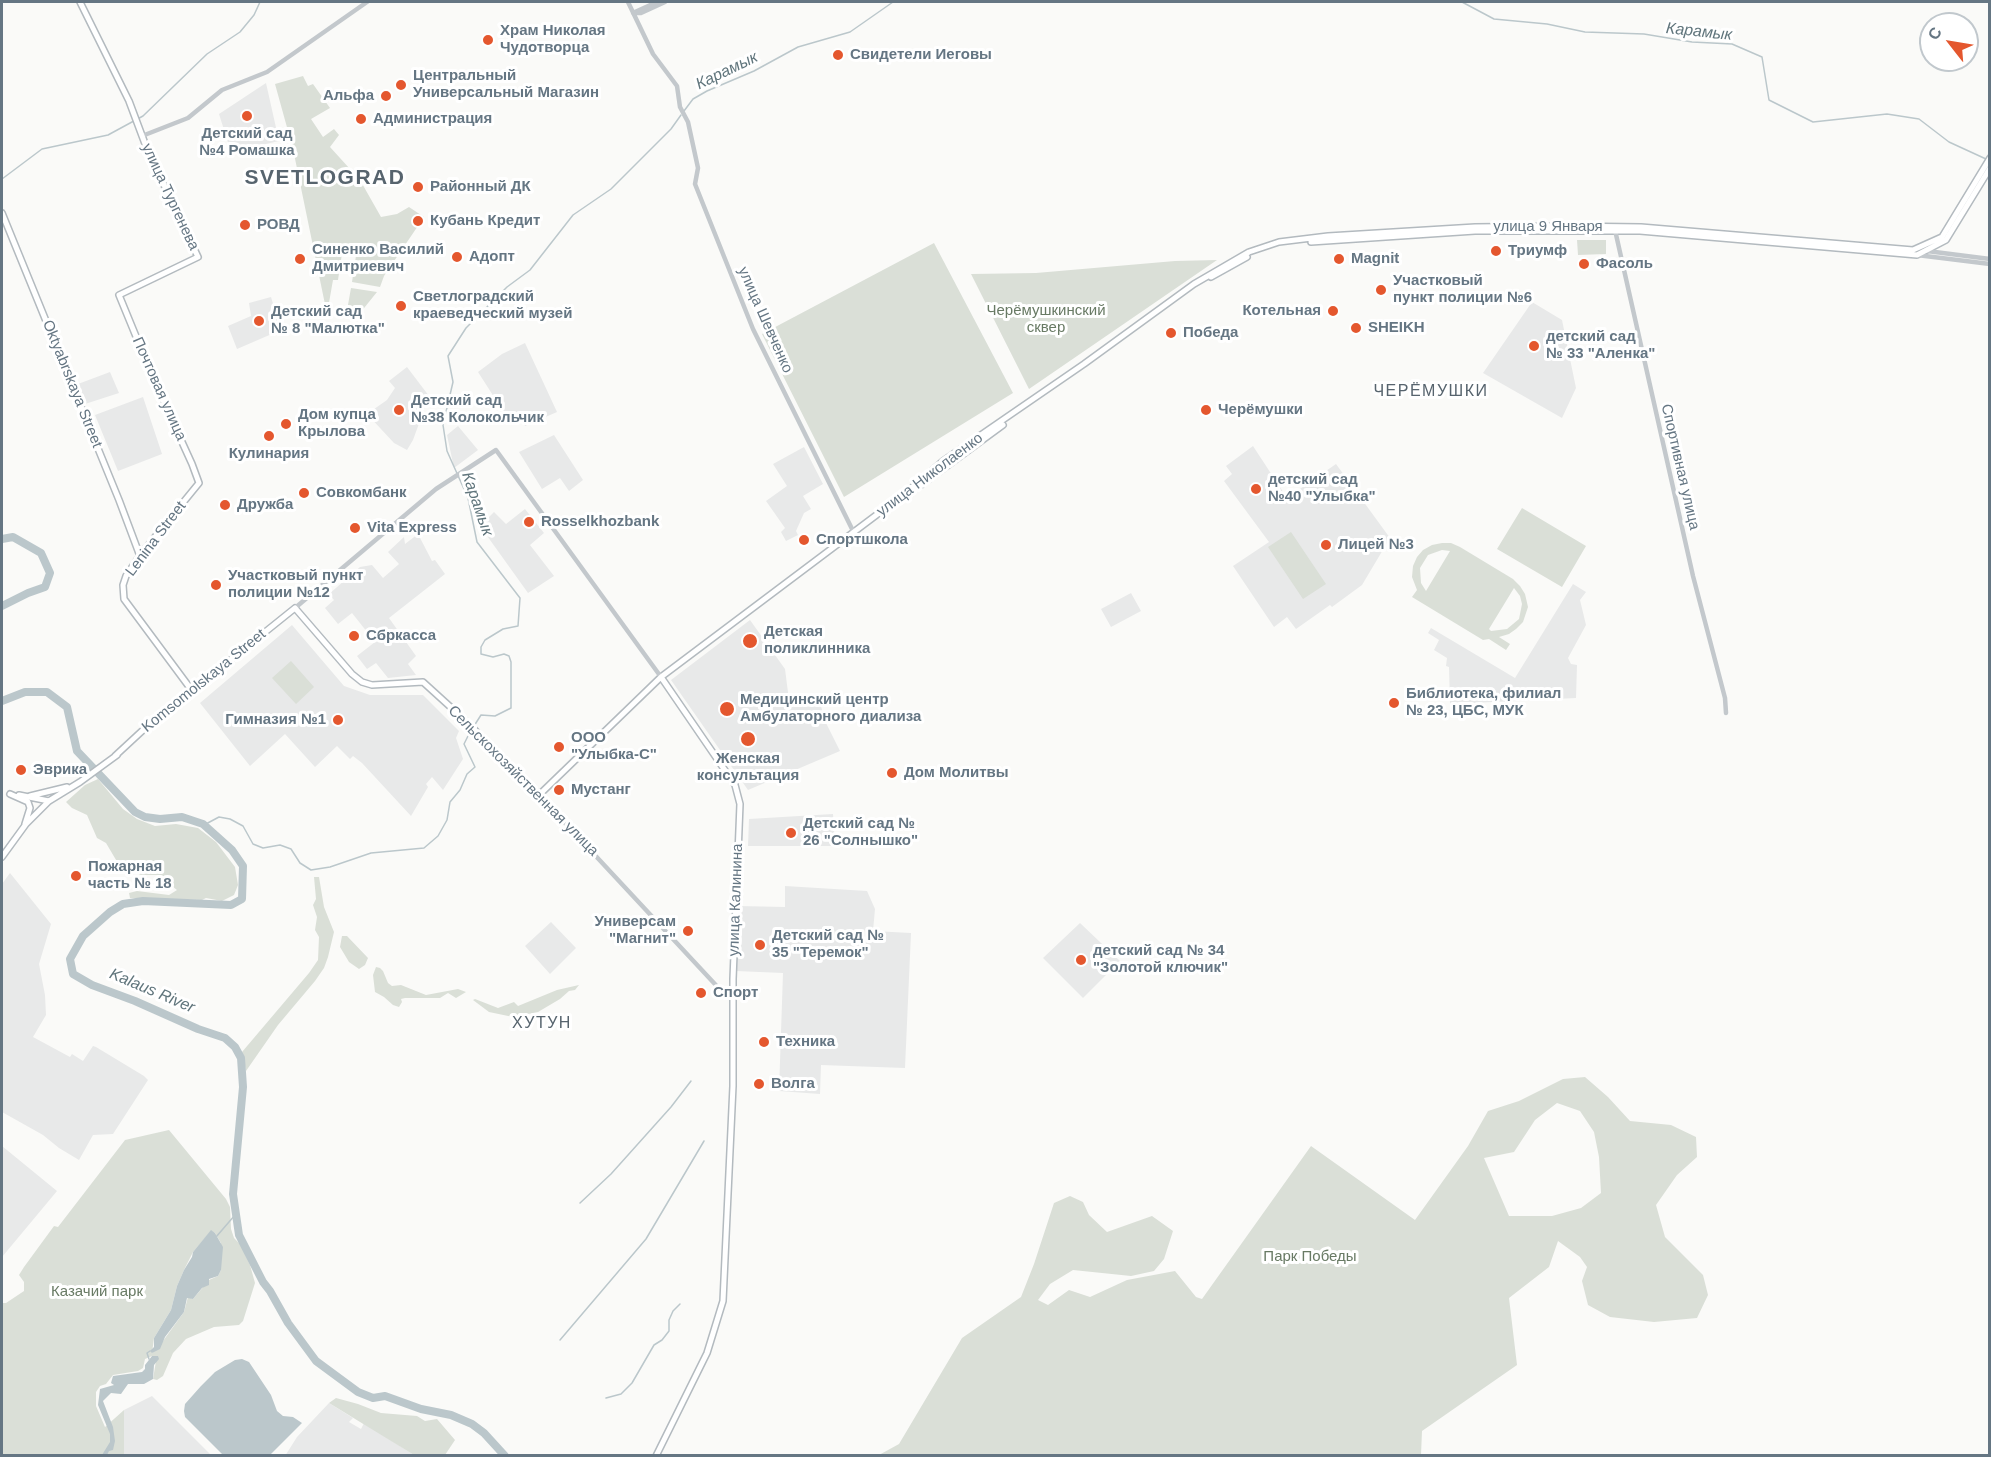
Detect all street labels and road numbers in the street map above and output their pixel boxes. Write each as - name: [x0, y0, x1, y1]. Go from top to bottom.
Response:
- street label: улица Тургенева: [137, 141, 203, 253]
- street label: улица 9 Января: [1493, 218, 1603, 236]
- street label: улица Шевченко: [734, 264, 796, 376]
- street label: Oktyabrskaya Street: [38, 318, 106, 450]
- street label: Почтовая улица: [128, 334, 190, 444]
- street label: Спортивная улица: [1657, 402, 1703, 532]
- street label: улица Николаенко: [873, 429, 987, 521]
- street label: Lenina Street: [122, 498, 190, 580]
- street label: Komsomolskaya Street: [138, 625, 270, 737]
- street label: Сельскохозяйственная улица: [444, 702, 602, 860]
- street label: улица Калинина: [725, 843, 747, 957]

